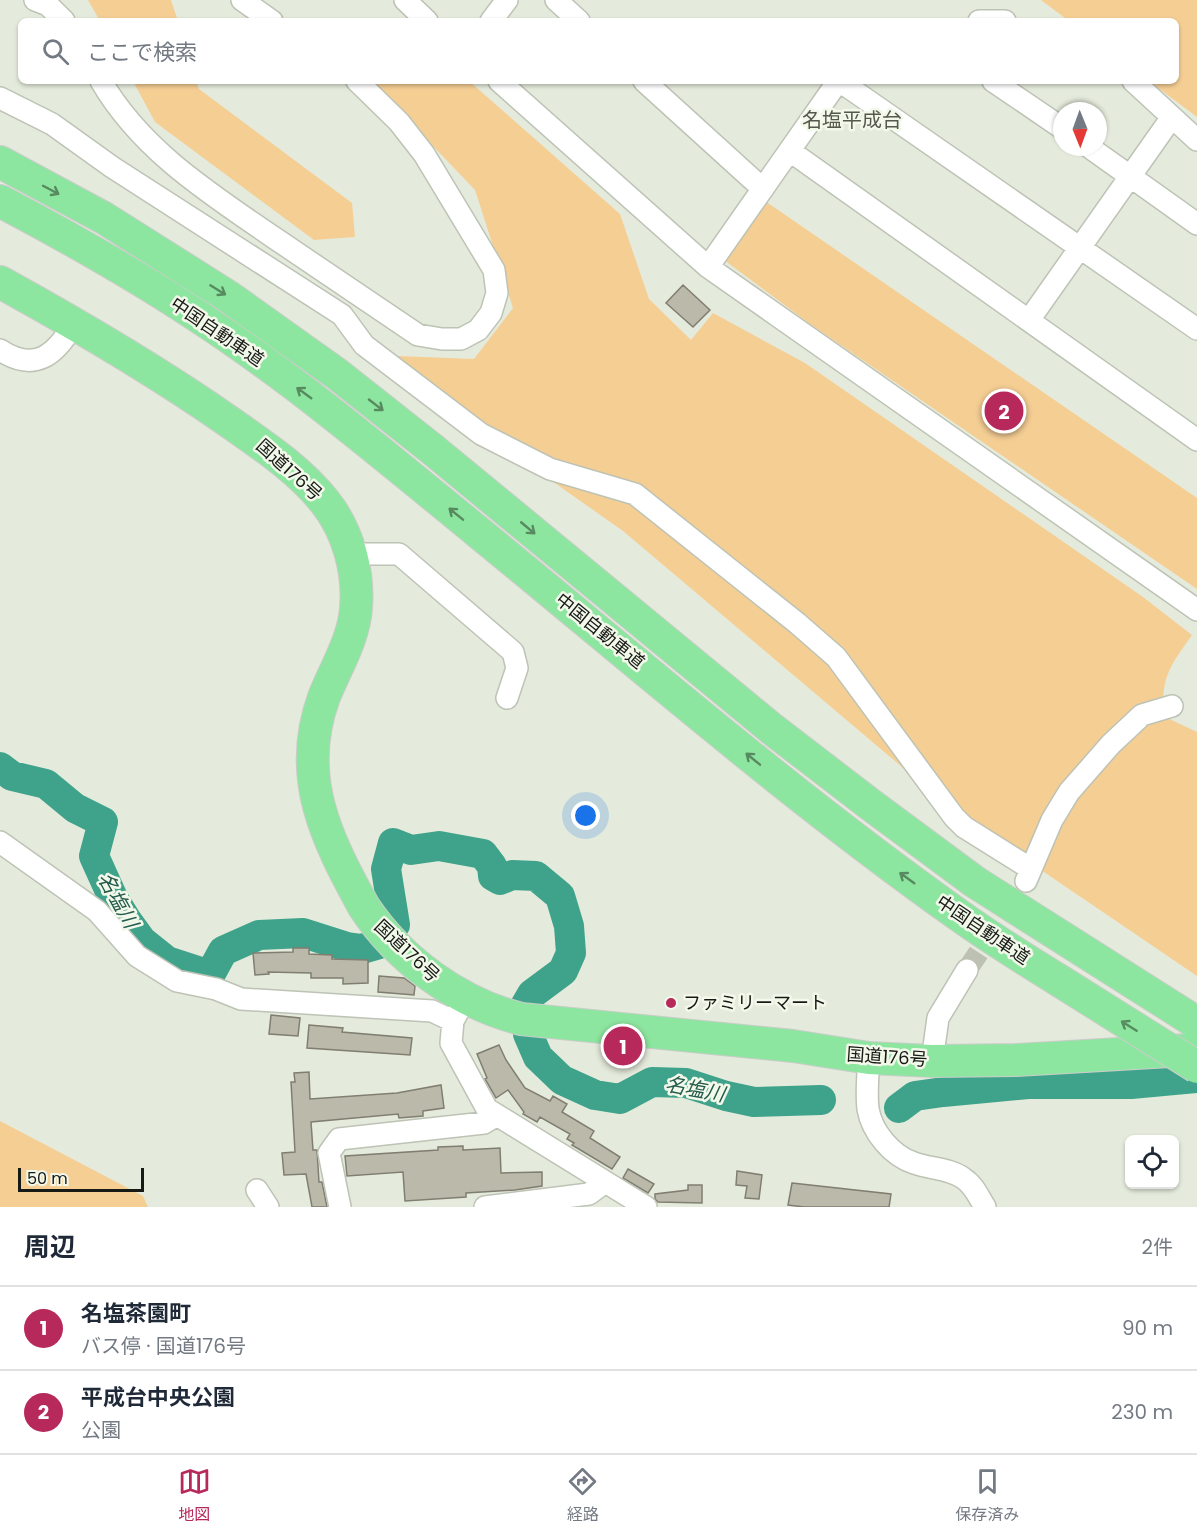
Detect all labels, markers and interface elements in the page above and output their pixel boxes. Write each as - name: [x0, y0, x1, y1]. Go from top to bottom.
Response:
- search box: [18, 18, 1179, 84]
- icon: search: [39, 35, 72, 68]
- text: ここで検索: [87, 37, 197, 68]
- north arrow: [1053, 102, 1107, 156]
- district label: 名塩平成台: [802, 106, 902, 134]
- one-way arrow: [42, 185, 60, 196]
- one-way arrow: [210, 284, 227, 297]
- street label: 中国自動車道: [166, 291, 269, 372]
- one-way arrow: [297, 387, 313, 399]
- pin: 2: [984, 388, 1024, 434]
- one-way arrow: [368, 398, 384, 411]
- street label: 国道176号: [251, 433, 328, 506]
- one-way arrow: [449, 508, 465, 521]
- one-way arrow: [519, 521, 535, 534]
- street label: 中国自動車道: [550, 587, 650, 674]
- one-way arrow: [745, 752, 761, 765]
- your location: [571, 801, 600, 830]
- water label: 名塩川: [91, 867, 146, 935]
- one-way arrow: [900, 871, 916, 884]
- street label: 中国自動車道: [932, 889, 1035, 970]
- street label: 国道176号: [369, 914, 445, 987]
- place label: ファミリーマート: [683, 990, 827, 1015]
- marker: ファミリーマート: [664, 996, 678, 1010]
- one-way arrow: [1121, 1019, 1138, 1031]
- pin: 1: [604, 1024, 642, 1068]
- street label: 国道176号: [846, 1041, 928, 1072]
- water label: 名塩川: [663, 1070, 729, 1109]
- map controls: [1125, 1135, 1179, 1189]
- button: locate: [1125, 1135, 1179, 1189]
- scale bar: [18, 1165, 144, 1192]
- text: 50 m: [27, 1167, 68, 1190]
- text: 周辺: [24, 1229, 76, 1265]
- text: 2件: [1142, 1233, 1173, 1261]
- text: 名塩茶園町: [81, 1298, 191, 1329]
- text: 1: [40, 1314, 47, 1342]
- text: 90 m: [1122, 1314, 1173, 1342]
- text: バス停 · 国道176号: [81, 1332, 246, 1360]
- text: 平成台中央公園: [81, 1382, 235, 1413]
- text: 2: [38, 1398, 49, 1426]
- text: 230 m: [1111, 1398, 1173, 1426]
- text: 公園: [81, 1416, 121, 1444]
- tab: 地図: [178, 1465, 211, 1527]
- tab: 経路: [566, 1465, 599, 1527]
- tab: 保存済み: [955, 1465, 1019, 1527]

